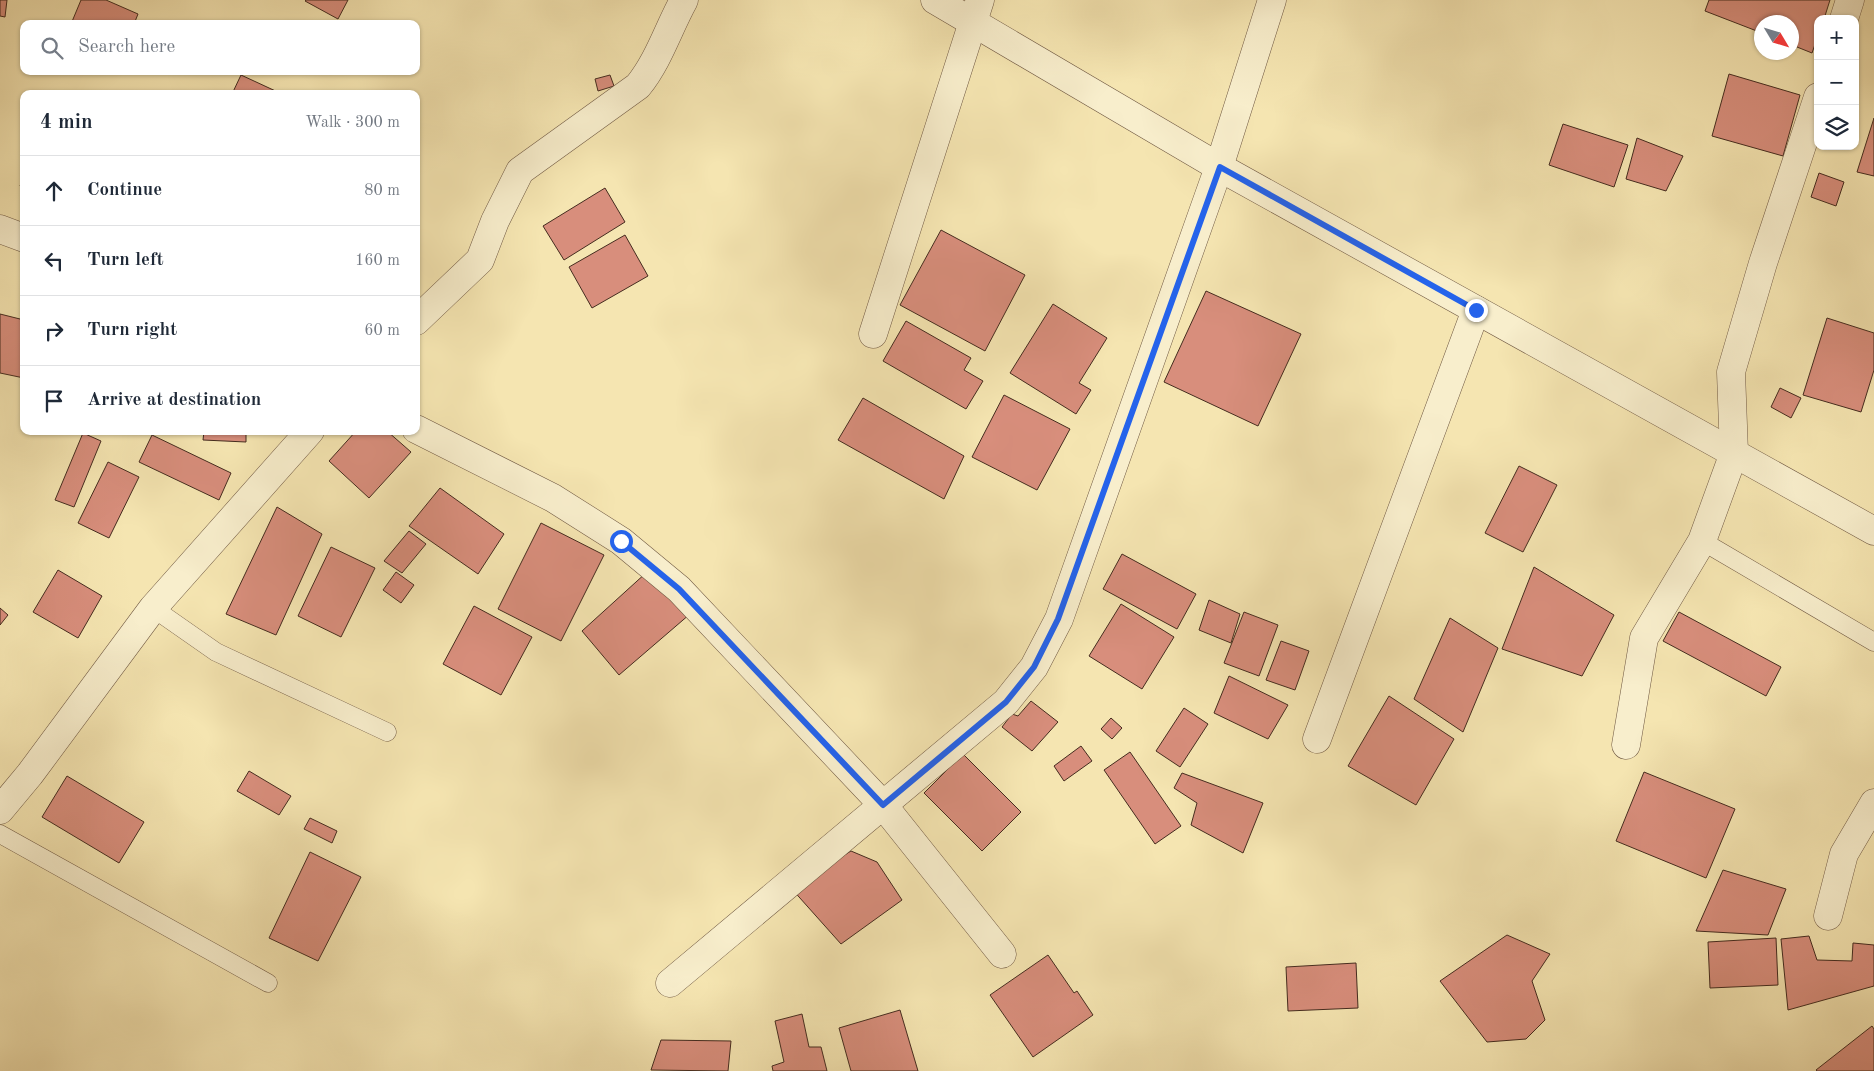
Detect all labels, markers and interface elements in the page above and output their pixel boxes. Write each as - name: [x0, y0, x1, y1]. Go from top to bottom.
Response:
- north arrow: [1754, 15, 1799, 60]
- map controls: [1814, 15, 1859, 150]
- button: +: [1814, 15, 1859, 60]
- search box: [20, 20, 420, 75]
- icon: search: [38, 34, 66, 62]
- text: Search here: [78, 38, 175, 57]
- button: −: [1814, 60, 1859, 105]
- button: layers: [1814, 105, 1859, 150]
- text: 4 min: [40, 112, 93, 133]
- text: Walk · 300 m: [305, 115, 400, 131]
- icon: ahead: [40, 177, 68, 205]
- text: Continue: [87, 181, 162, 200]
- text: 80 m: [364, 183, 400, 199]
- icon: left: [40, 247, 68, 275]
- text: Turn left: [87, 251, 164, 270]
- text: 160 m: [355, 253, 400, 269]
- route end: [1465, 299, 1488, 322]
- icon: right: [40, 317, 68, 345]
- text: Turn right: [87, 321, 177, 340]
- text: 60 m: [364, 323, 400, 339]
- icon: arrive: [40, 387, 68, 415]
- text: Arrive at destination: [87, 391, 261, 410]
- route start: [610, 530, 633, 553]

